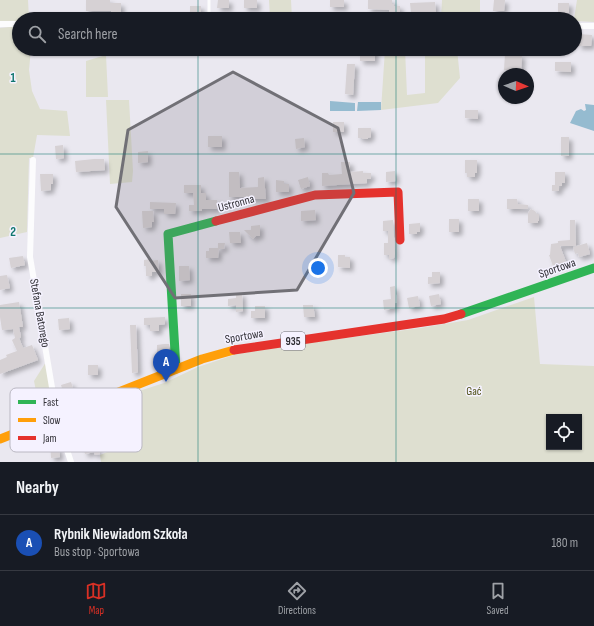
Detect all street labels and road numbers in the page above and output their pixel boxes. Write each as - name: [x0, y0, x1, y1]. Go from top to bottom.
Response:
- street label: Ustronna: [216, 191, 256, 216]
- street label: Sportowa: [537, 255, 578, 282]
- street label: Stefana Batorego: [26, 278, 53, 349]
- street label: Sportowa: [224, 326, 265, 347]
- road number: 935: [281, 332, 305, 350]

